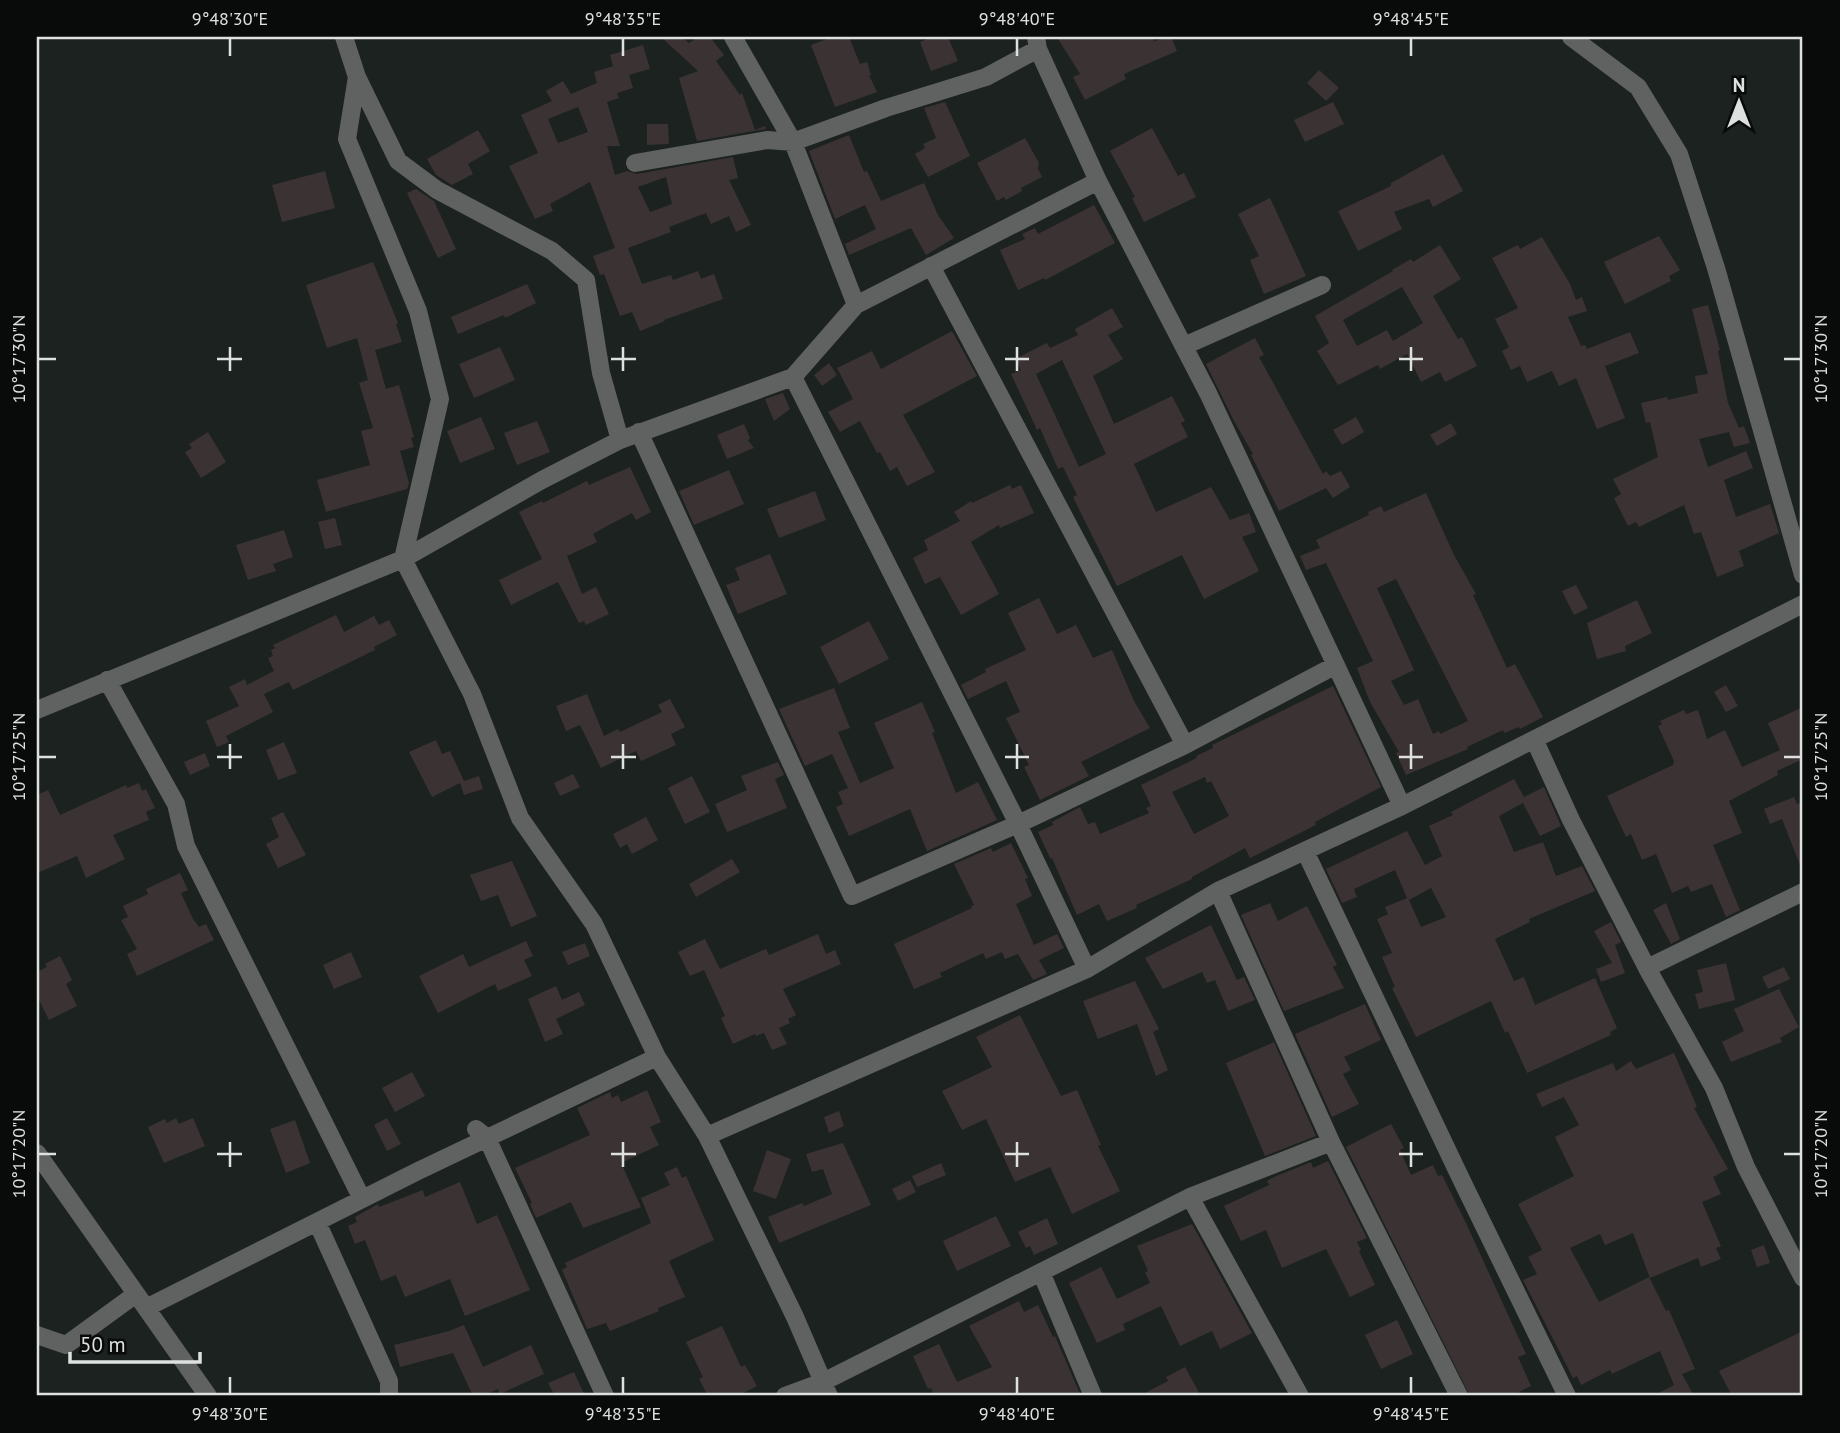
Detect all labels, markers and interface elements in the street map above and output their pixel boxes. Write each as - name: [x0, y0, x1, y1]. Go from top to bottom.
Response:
- text: 9°48'30"E: [192, 7, 268, 30]
- text: 9°48'35"E: [585, 7, 661, 30]
- text: 9°48'40"E: [979, 7, 1055, 30]
- text: 9°48'45"E: [1373, 7, 1449, 30]
- north arrow: [1703, 66, 1773, 136]
- text: N: [1733, 73, 1745, 97]
- text: 10°17'30"N: [7, 315, 30, 403]
- text: 10°17'30"N: [1809, 315, 1832, 403]
- text: 10°17'25"N: [7, 713, 30, 801]
- text: 10°17'25"N: [1809, 713, 1832, 801]
- text: 10°17'20"N: [7, 1110, 30, 1198]
- text: 10°17'20"N: [1809, 1110, 1832, 1198]
- scale bar: [70, 1321, 200, 1365]
- text: 50 m: [80, 1331, 126, 1358]
- text: 9°48'30"E: [192, 1402, 268, 1425]
- text: 9°48'35"E: [585, 1402, 661, 1425]
- text: 9°48'40"E: [979, 1402, 1055, 1425]
- text: 9°48'45"E: [1373, 1402, 1449, 1425]

